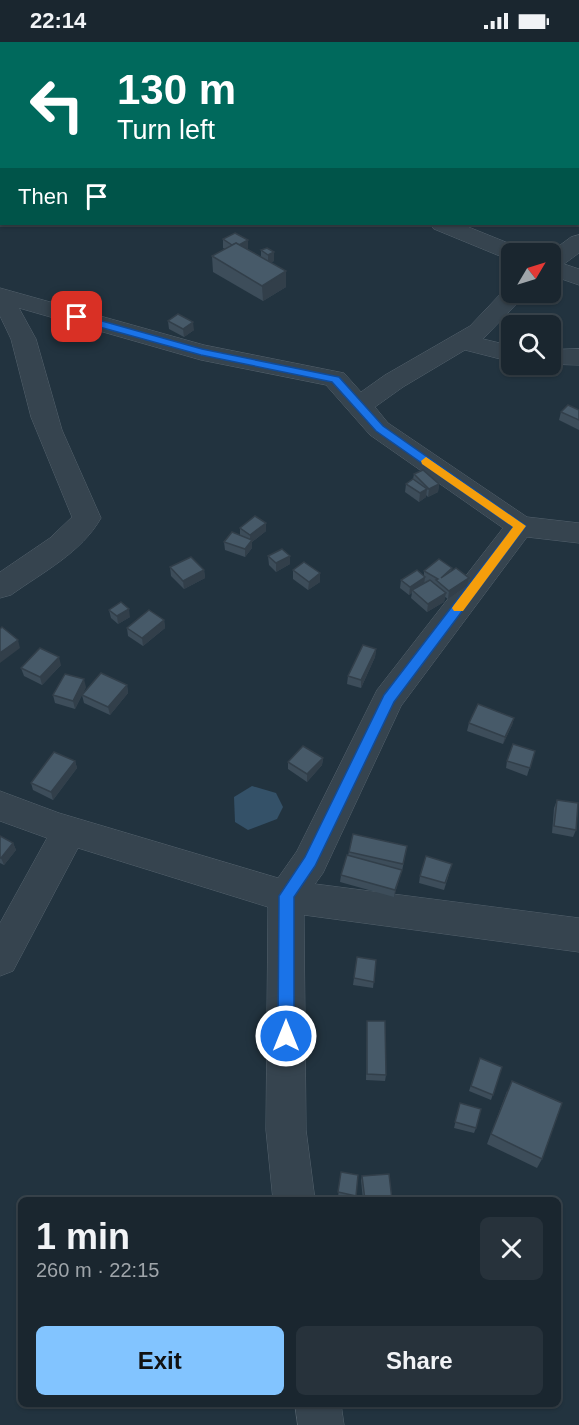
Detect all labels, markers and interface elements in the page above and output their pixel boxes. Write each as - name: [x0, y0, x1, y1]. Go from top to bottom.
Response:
- text: 22:14: [30, 8, 86, 33]
- icon: left: [18, 66, 96, 144]
- text: 130 m: [117, 66, 236, 113]
- text: Turn left: [117, 115, 215, 145]
- icon: arrive: [80, 180, 113, 213]
- text: Then: [18, 184, 68, 209]
- north arrow: [501, 243, 561, 303]
- map controls: [501, 243, 561, 375]
- pin: [51, 291, 102, 342]
- icon: arrive: [60, 300, 93, 333]
- button: search: [501, 315, 561, 375]
- position arrow: [254, 1004, 318, 1068]
- text: 1 min: [36, 1216, 130, 1257]
- button: close: [480, 1217, 543, 1280]
- text: 260 m · 22:15: [36, 1259, 159, 1281]
- button: Exit: [36, 1326, 284, 1395]
- button: Share: [296, 1326, 543, 1395]

